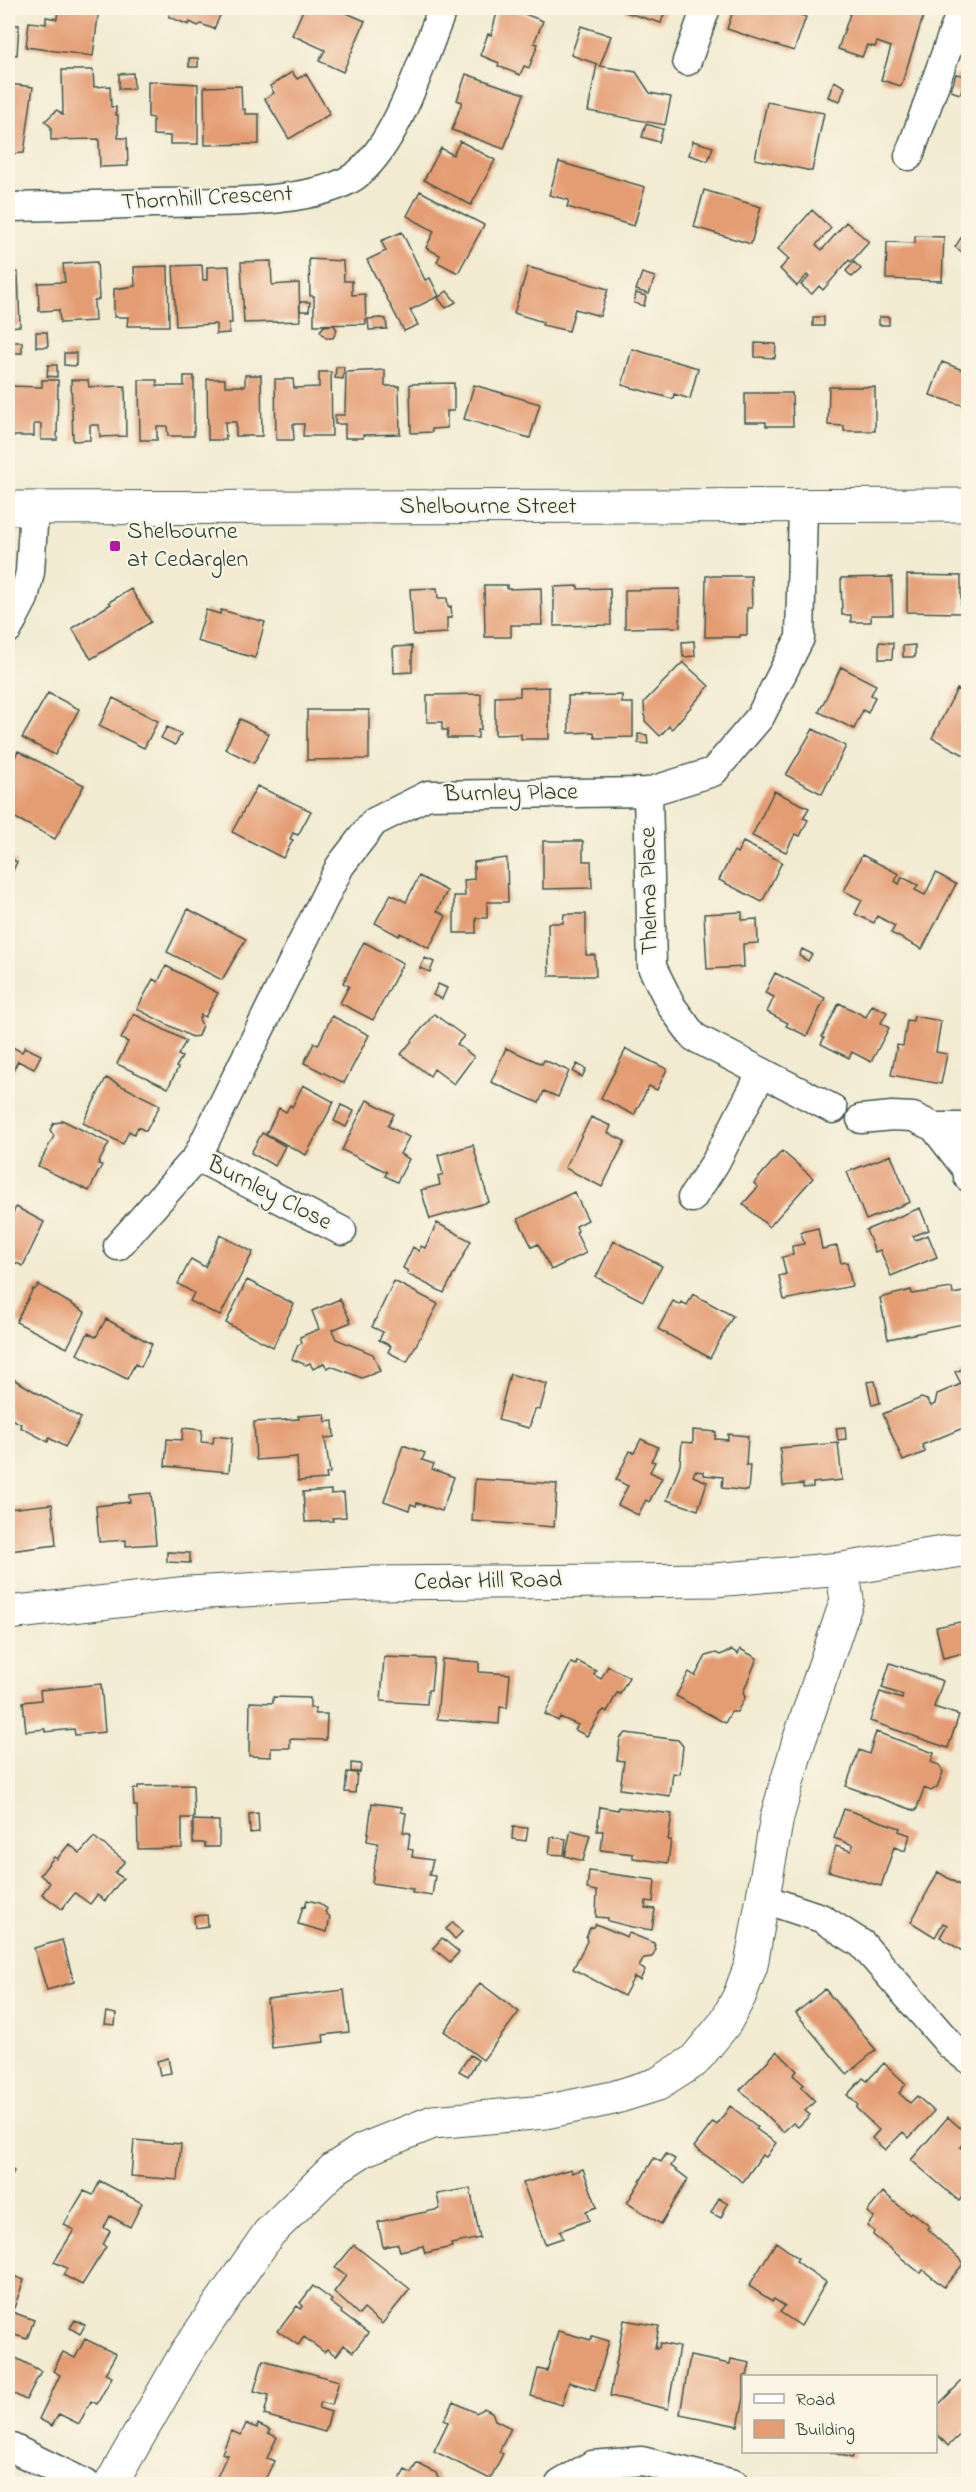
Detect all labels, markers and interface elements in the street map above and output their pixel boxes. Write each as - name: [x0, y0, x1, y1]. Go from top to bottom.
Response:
- street label: Thornhill Crescent: [120, 177, 294, 221]
- street label: Shelbourne Street: [400, 490, 576, 525]
- place label: Shelbourne at Cedarglen: [127, 515, 248, 578]
- marker: Shelbourne at Cedarglen: [108, 539, 122, 553]
- street label: Burnley Place: [443, 775, 579, 814]
- street label: Thelma Place: [631, 826, 669, 955]
- street label: Burnley Close: [199, 1147, 338, 1241]
- street label: Cedar Hill Road: [414, 1563, 563, 1601]
- legend: [742, 2375, 937, 2453]
- text: Road: [796, 2388, 835, 2414]
- text: Building: [795, 2418, 855, 2445]

